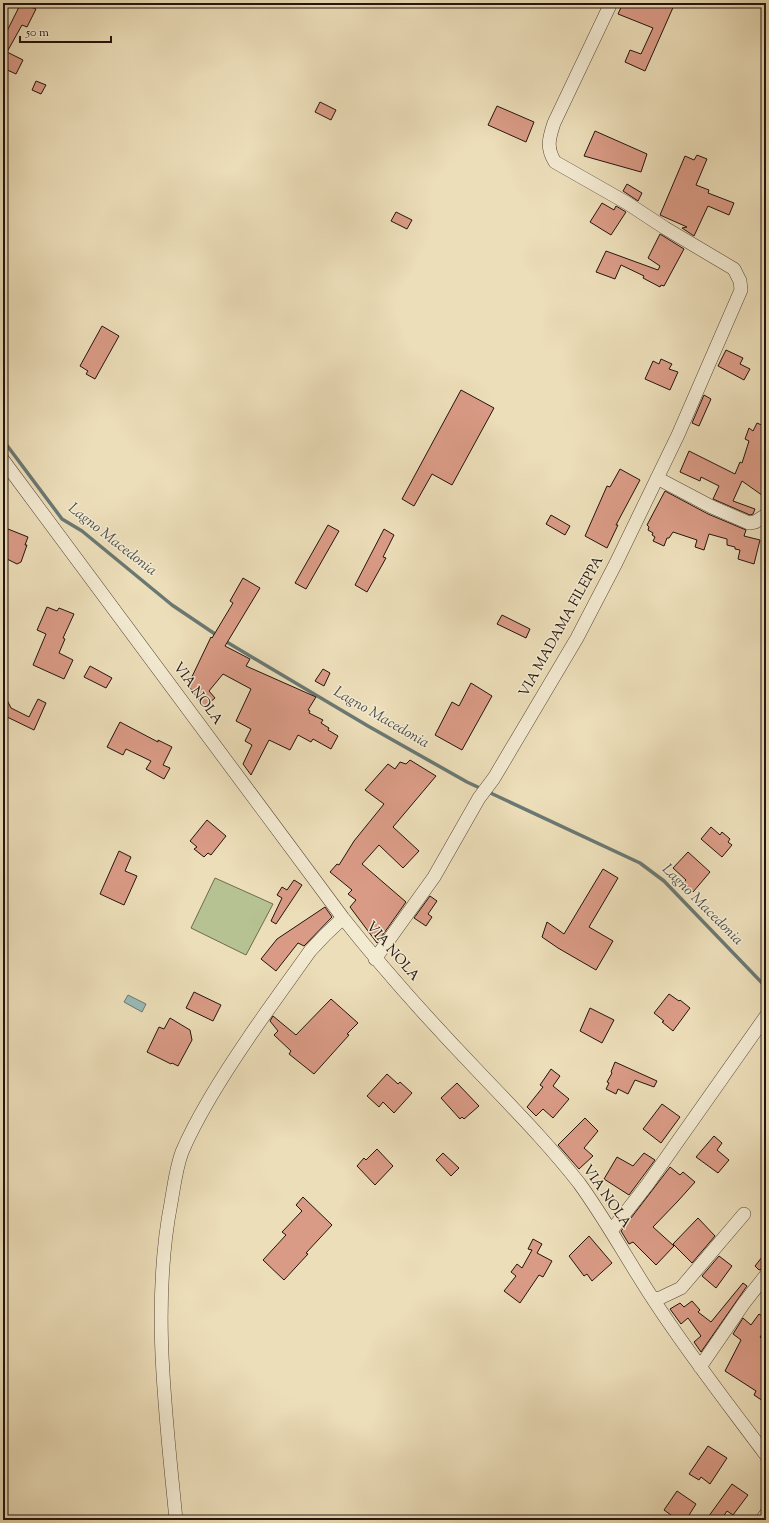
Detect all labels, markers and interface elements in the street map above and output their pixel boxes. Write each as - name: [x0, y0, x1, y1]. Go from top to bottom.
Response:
- scale bar: [20, 18, 111, 44]
- text: 50 m: [25, 24, 49, 42]
- water label: Lagno Macedonia: [63, 499, 161, 582]
- street label: VIA MADAMA FILEPPA: [515, 552, 609, 701]
- street label: VIA NOLA: [167, 659, 227, 730]
- water label: Lagno Macedonia: [329, 682, 433, 754]
- water label: Lagno Macedonia: [657, 860, 748, 951]
- street label: VIA NOLA: [360, 918, 424, 987]
- street label: VIA NOLA: [577, 1161, 636, 1233]

